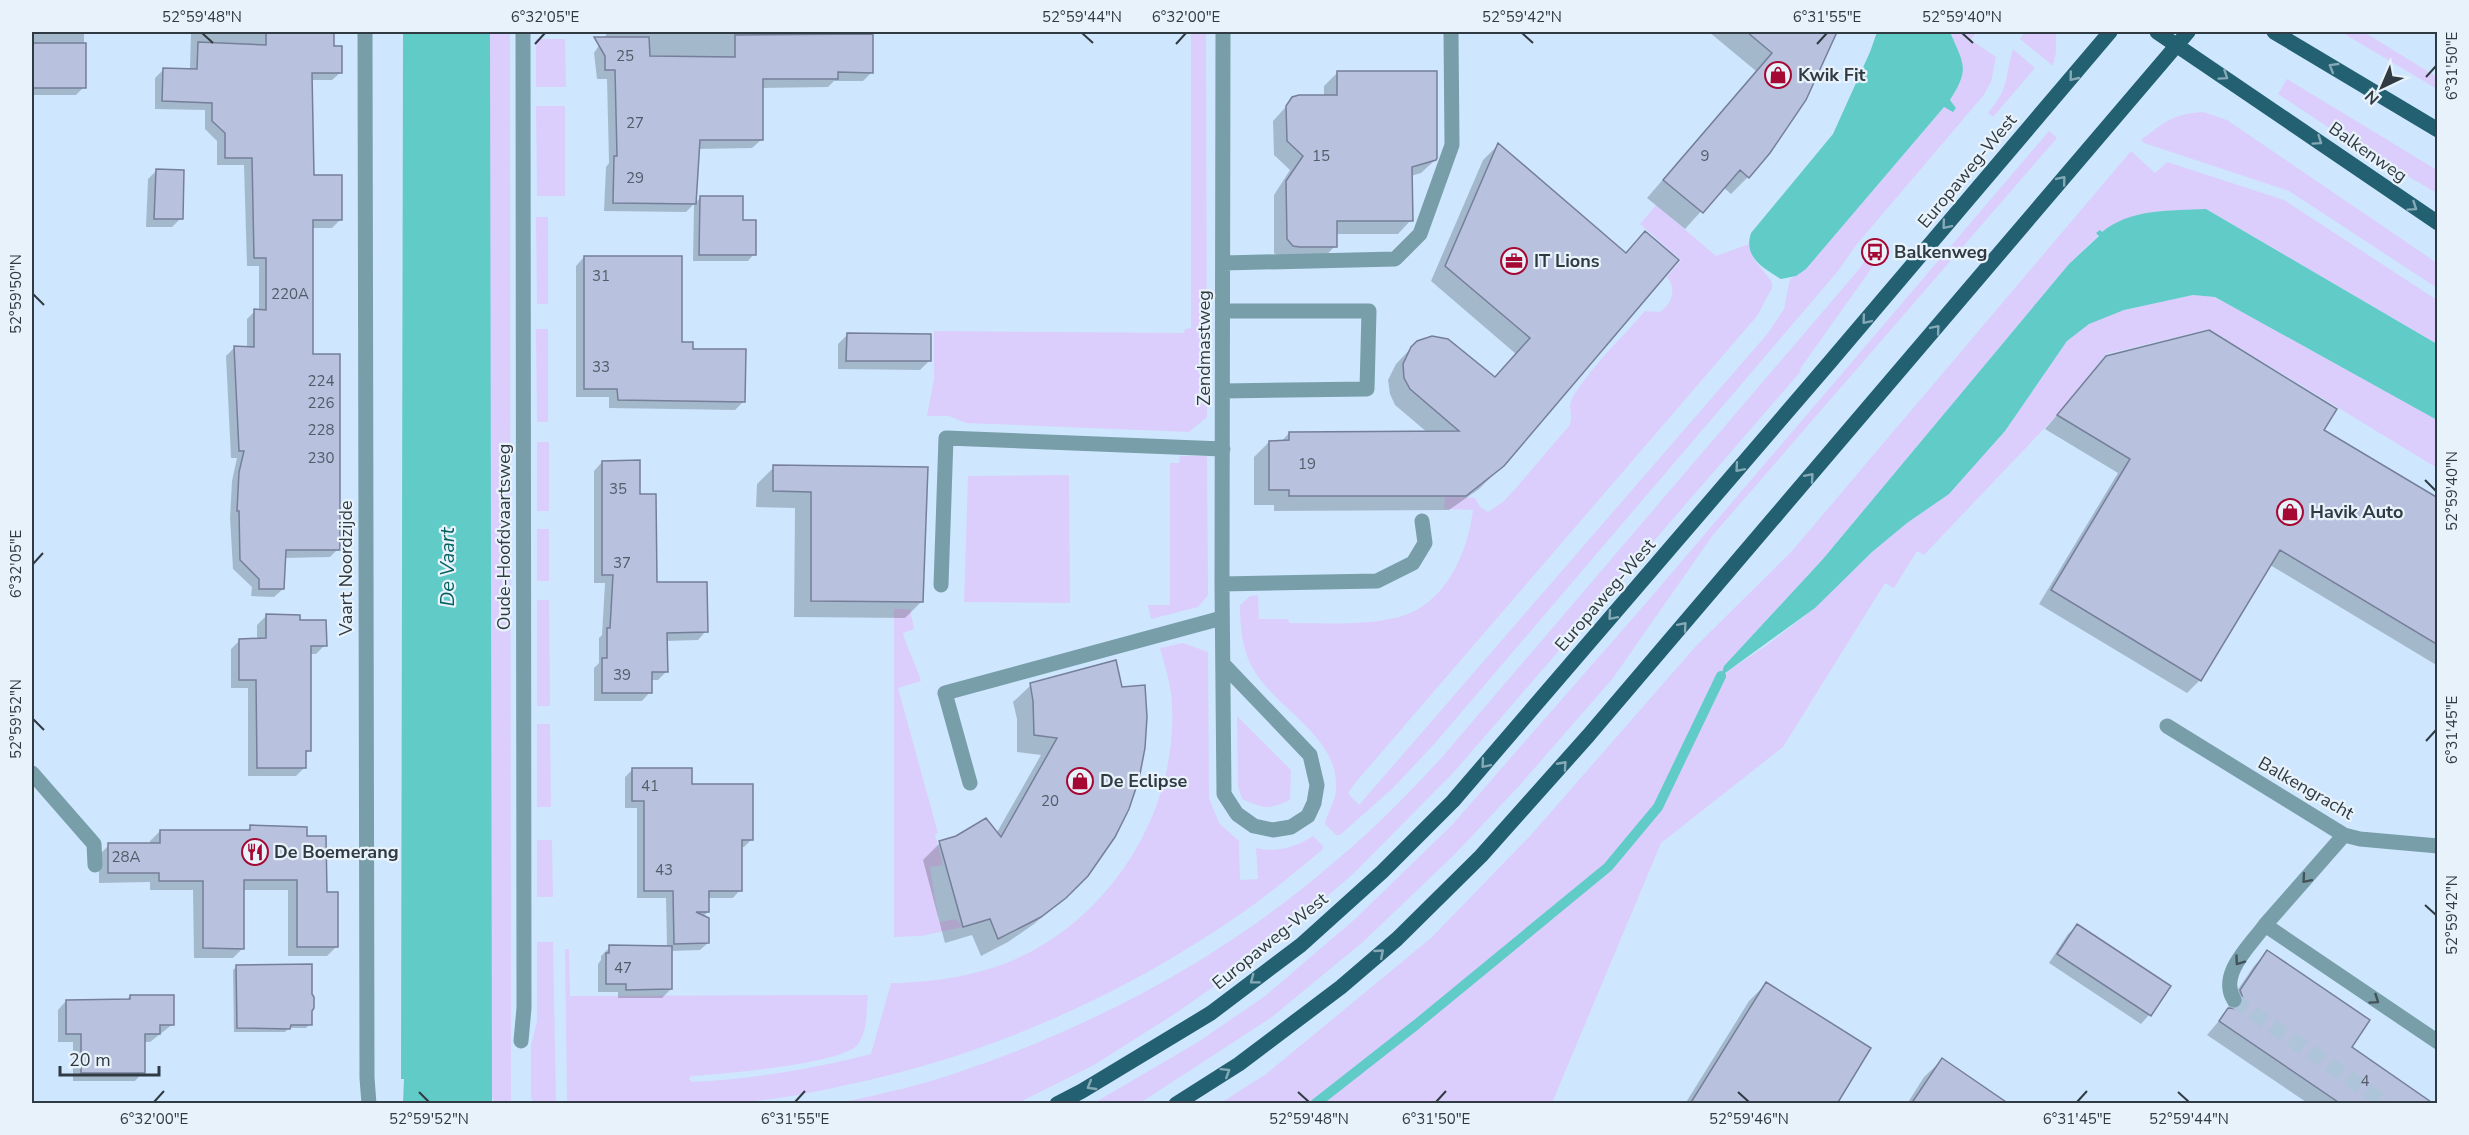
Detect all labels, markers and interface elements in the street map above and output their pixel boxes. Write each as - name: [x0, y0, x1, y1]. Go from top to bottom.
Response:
- text: 52°59'48"N: [162, 7, 242, 27]
- text: 6°32'05"E: [511, 7, 579, 27]
- text: 52°59'44"N: [1042, 7, 1122, 27]
- text: 6°32'00"E: [1152, 7, 1220, 27]
- text: 52°59'42"N: [1482, 7, 1562, 27]
- text: 6°31'55"E: [1793, 7, 1861, 27]
- text: 52°59'40"N: [1922, 7, 2002, 27]
- text: 6°31'50"E: [2442, 32, 2462, 100]
- house number: 25: [616, 46, 634, 66]
- north arrow: [2352, 57, 2412, 117]
- shop icon: Kwik Fit: [1763, 60, 1793, 90]
- place label: Kwik Fit: [1798, 63, 1866, 87]
- one-way arrow: [2329, 63, 2339, 75]
- one-way arrow: [2217, 69, 2228, 80]
- one-way arrow: [2069, 70, 2080, 81]
- text: N: [2360, 85, 2384, 109]
- street label: Europaweg-West: [1912, 108, 2022, 233]
- house number: 27: [626, 113, 644, 133]
- street label: Balkenweg: [2324, 116, 2412, 188]
- one-way arrow: [2311, 134, 2322, 145]
- house number: 15: [1312, 146, 1330, 166]
- house number: 9: [1700, 146, 1710, 166]
- house number: 29: [626, 168, 644, 188]
- one-way arrow: [2055, 176, 2066, 187]
- one-way arrow: [2406, 200, 2417, 211]
- one-way arrow: [1942, 218, 1953, 229]
- bus stop icon: Balkenweg: [1860, 237, 1890, 267]
- place label: Balkenweg: [1894, 240, 1987, 264]
- office icon: IT Lions: [1499, 246, 1529, 276]
- place label: IT Lions: [1534, 249, 1600, 273]
- text: 52°59'50"N: [6, 254, 26, 334]
- house number: 31: [592, 266, 610, 286]
- house number: 220A: [271, 284, 309, 304]
- street label: Zendmastweg: [1192, 290, 1216, 406]
- one-way arrow: [1862, 313, 1873, 324]
- one-way arrow: [1929, 325, 1940, 336]
- house number: 33: [592, 357, 610, 377]
- house number: 224: [307, 371, 335, 391]
- house number: 226: [307, 393, 335, 413]
- house number: 228: [307, 420, 335, 440]
- street label: Oude-Hoofdvaartsweg: [492, 444, 516, 630]
- house number: 230: [307, 448, 335, 468]
- text: 52°59'40"N: [2442, 451, 2462, 531]
- house number: 19: [1298, 454, 1316, 474]
- one-way arrow: [1735, 461, 1746, 472]
- one-way arrow: [1803, 473, 1814, 484]
- house number: 35: [609, 479, 627, 499]
- shop icon: Havik Auto: [2275, 497, 2305, 527]
- street label: Vaart Noordzijde: [334, 500, 358, 637]
- place label: Havik Auto: [2310, 500, 2403, 524]
- water label: De Vaart: [434, 526, 461, 607]
- text: 6°32'05"E: [6, 530, 26, 598]
- street label: Europaweg-West: [1549, 533, 1661, 656]
- house number: 37: [613, 553, 631, 573]
- one-way arrow: [1609, 609, 1620, 620]
- one-way arrow: [1676, 622, 1687, 633]
- house number: 39: [613, 665, 631, 685]
- text: 52°59'52"N: [6, 679, 26, 759]
- text: 6°31'45"E: [2442, 696, 2462, 764]
- street label: Balkengracht: [2254, 751, 2359, 825]
- one-way arrow: [1481, 757, 1492, 768]
- one-way arrow: [1556, 761, 1567, 772]
- shop icon: De Eclipse: [1065, 766, 1095, 796]
- place label: De Eclipse: [1100, 769, 1187, 793]
- house number: 41: [641, 776, 659, 796]
- house number: 20: [1041, 791, 1059, 811]
- restaurant icon: De Boemerang: [240, 837, 270, 867]
- place label: De Boemerang: [274, 840, 399, 864]
- house number: 28A: [112, 847, 141, 867]
- house number: 43: [655, 860, 673, 880]
- one-way arrow: [2302, 872, 2313, 882]
- text: 52°59'42"N: [2442, 875, 2462, 955]
- street label: Europaweg-West: [1207, 887, 1333, 995]
- one-way arrow: [1373, 949, 1384, 960]
- one-way arrow: [2235, 954, 2246, 965]
- house number: 47: [614, 958, 632, 978]
- one-way arrow: [1250, 973, 1261, 984]
- one-way arrow: [2368, 992, 2379, 1003]
- scale bar: [60, 1039, 159, 1077]
- text: 20 m: [69, 1048, 111, 1072]
- one-way arrow: [1219, 1069, 1230, 1080]
- house number: 4: [2360, 1071, 2370, 1091]
- one-way arrow: [1087, 1079, 1097, 1090]
- text: 6°32'00"E: [120, 1109, 188, 1129]
- text: 52°59'52"N: [389, 1109, 469, 1129]
- text: 6°31'55"E: [761, 1109, 829, 1129]
- text: 52°59'48"N: [1269, 1109, 1349, 1129]
- text: 6°31'50"E: [1402, 1109, 1470, 1129]
- text: 52°59'46"N: [1709, 1109, 1789, 1129]
- text: 6°31'45"E: [2043, 1109, 2111, 1129]
- text: 52°59'44"N: [2149, 1109, 2229, 1129]

